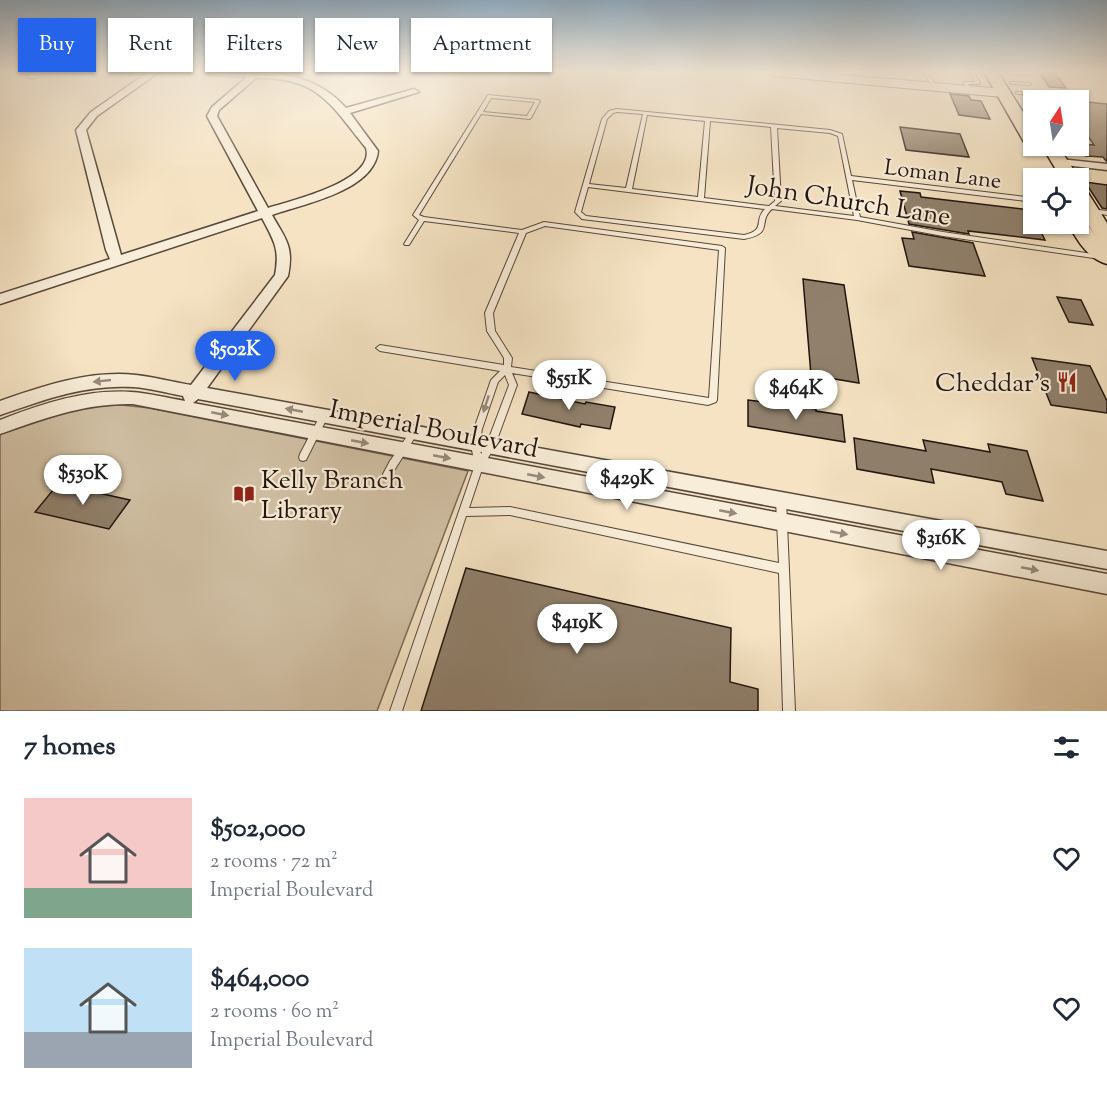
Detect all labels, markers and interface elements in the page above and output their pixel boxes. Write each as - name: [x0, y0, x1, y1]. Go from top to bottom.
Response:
- chip: Buy: [18, 18, 96, 72]
- chip: Rent: [108, 18, 193, 72]
- chip: Filters: [205, 18, 303, 72]
- chip: New: [315, 18, 399, 72]
- chip: Apartment: [411, 18, 552, 72]
- north arrow: [1023, 90, 1089, 156]
- map controls: [1023, 90, 1089, 234]
- street label: Loman Lane: [882, 153, 1003, 199]
- street label: John Church Lane: [742, 168, 953, 237]
- button: locate: [1023, 168, 1089, 234]
- pin: $502K: [193, 331, 277, 382]
- text: $502K: [209, 336, 261, 365]
- pin: $551K: [527, 360, 611, 411]
- text: $551K: [546, 365, 592, 394]
- place label: Cheddar's: [935, 366, 1050, 403]
- pin: $464K: [754, 370, 838, 421]
- restaurant icon: Cheddar's: [1055, 370, 1079, 394]
- text: $464K: [769, 375, 823, 404]
- one-way arrow: [92, 376, 111, 386]
- street label: Imperial Boulevard: [326, 392, 542, 469]
- one-way arrow: [481, 395, 491, 413]
- one-way arrow: [284, 406, 303, 415]
- one-way arrow: [211, 410, 230, 419]
- one-way arrow: [351, 437, 370, 446]
- one-way arrow: [433, 453, 452, 462]
- pin: $530K: [41, 455, 125, 506]
- text: $530K: [58, 460, 108, 489]
- pin: $429K: [585, 460, 669, 511]
- place label: Kelly Branch Library: [261, 463, 404, 530]
- text: $429K: [600, 465, 654, 494]
- one-way arrow: [527, 472, 546, 481]
- library icon: Kelly Branch Library: [232, 482, 256, 506]
- one-way arrow: [719, 508, 738, 517]
- pin: $316K: [899, 520, 983, 571]
- text: $316K: [916, 525, 966, 554]
- one-way arrow: [830, 529, 849, 538]
- one-way arrow: [1021, 565, 1040, 574]
- pin: $419K: [535, 604, 619, 655]
- text: $419K: [551, 609, 603, 638]
- text: 7 homes: [24, 729, 115, 766]
- icon: filters: [1050, 731, 1083, 764]
- text: $502,000: [210, 811, 305, 848]
- icon: home: [72, 822, 144, 894]
- icon: heart: [1050, 842, 1083, 875]
- text: 2 rooms · 72 m²: [210, 848, 338, 877]
- text: Imperial Boulevard: [210, 877, 373, 906]
- text: $464,000: [210, 961, 309, 998]
- icon: home: [72, 972, 144, 1044]
- icon: heart: [1050, 992, 1083, 1025]
- text: 2 rooms · 60 m²: [210, 998, 339, 1027]
- text: Imperial Boulevard: [210, 1027, 373, 1056]

